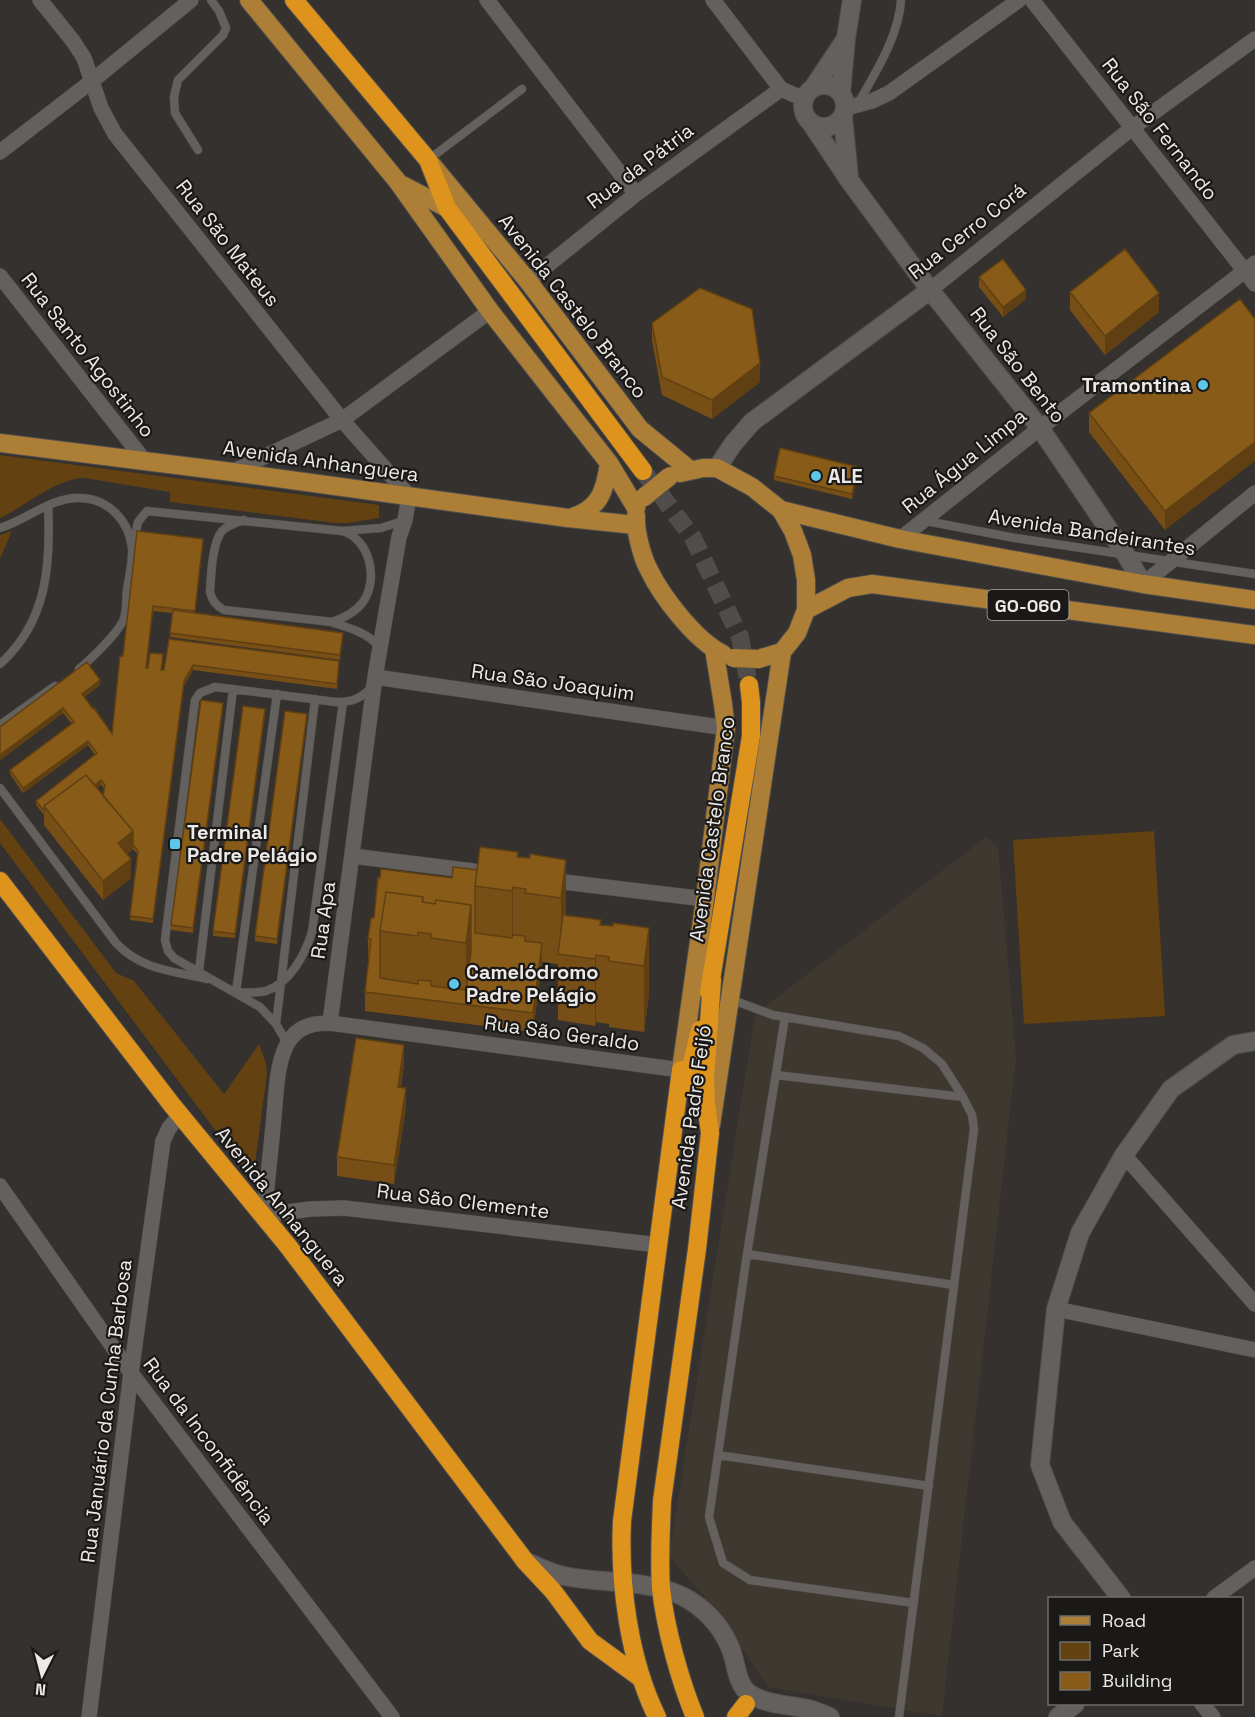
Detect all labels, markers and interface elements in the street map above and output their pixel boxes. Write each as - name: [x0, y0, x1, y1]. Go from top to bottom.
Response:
- street label: Rua São Fernando: [1096, 53, 1224, 205]
- street label: Rua da Pátria: [582, 117, 698, 215]
- street label: Rua São Mateus: [170, 174, 286, 312]
- street label: Rua Cerro Corá: [903, 177, 1031, 285]
- street label: Avenida Castelo Branco: [493, 208, 653, 404]
- street label: Rua Santo Agostinho: [15, 267, 161, 443]
- street label: Rua São Bento: [964, 302, 1072, 428]
- place label: Tramontina: [1082, 372, 1191, 398]
- marker: Tramontina: [1196, 378, 1210, 392]
- street label: Rua Água Limpa: [896, 403, 1032, 519]
- street label: Avenida Anhanguera: [221, 434, 421, 488]
- place label: ALE: [828, 463, 863, 489]
- marker: ALE: [809, 469, 823, 483]
- street label: Avenida Bandeirantes: [986, 503, 1198, 561]
- road number: GO-060: [988, 590, 1068, 620]
- street label: Rua São Joaquim: [470, 658, 636, 706]
- street label: Avenida Castelo Branco: [683, 715, 741, 943]
- place label: Terminal Padre Pelágio: [187, 819, 318, 868]
- marker: Terminal Padre Pelágio: [168, 837, 182, 851]
- street label: Rua Apa: [305, 879, 341, 961]
- place label: Camelódromo Padre Pelágio: [466, 959, 599, 1008]
- marker: Camelódromo Padre Pelágio: [447, 977, 461, 991]
- street label: Rua São Geraldo: [483, 1009, 641, 1057]
- street label: Avenida Padre Feijó: [665, 1023, 717, 1211]
- street label: Avenida Anhanguera: [210, 1121, 354, 1291]
- street label: Rua São Clemente: [375, 1178, 551, 1224]
- street label: Rua Januário da Cunha Barbosa: [74, 1258, 138, 1564]
- street label: Rua da Inconfidência: [138, 1352, 280, 1530]
- legend: [1048, 1597, 1243, 1705]
- text: Road: [1102, 1609, 1146, 1632]
- text: Park: [1102, 1639, 1140, 1662]
- north arrow: [12, 1645, 72, 1705]
- text: Building: [1102, 1669, 1172, 1692]
- text: N: [34, 1678, 47, 1700]

